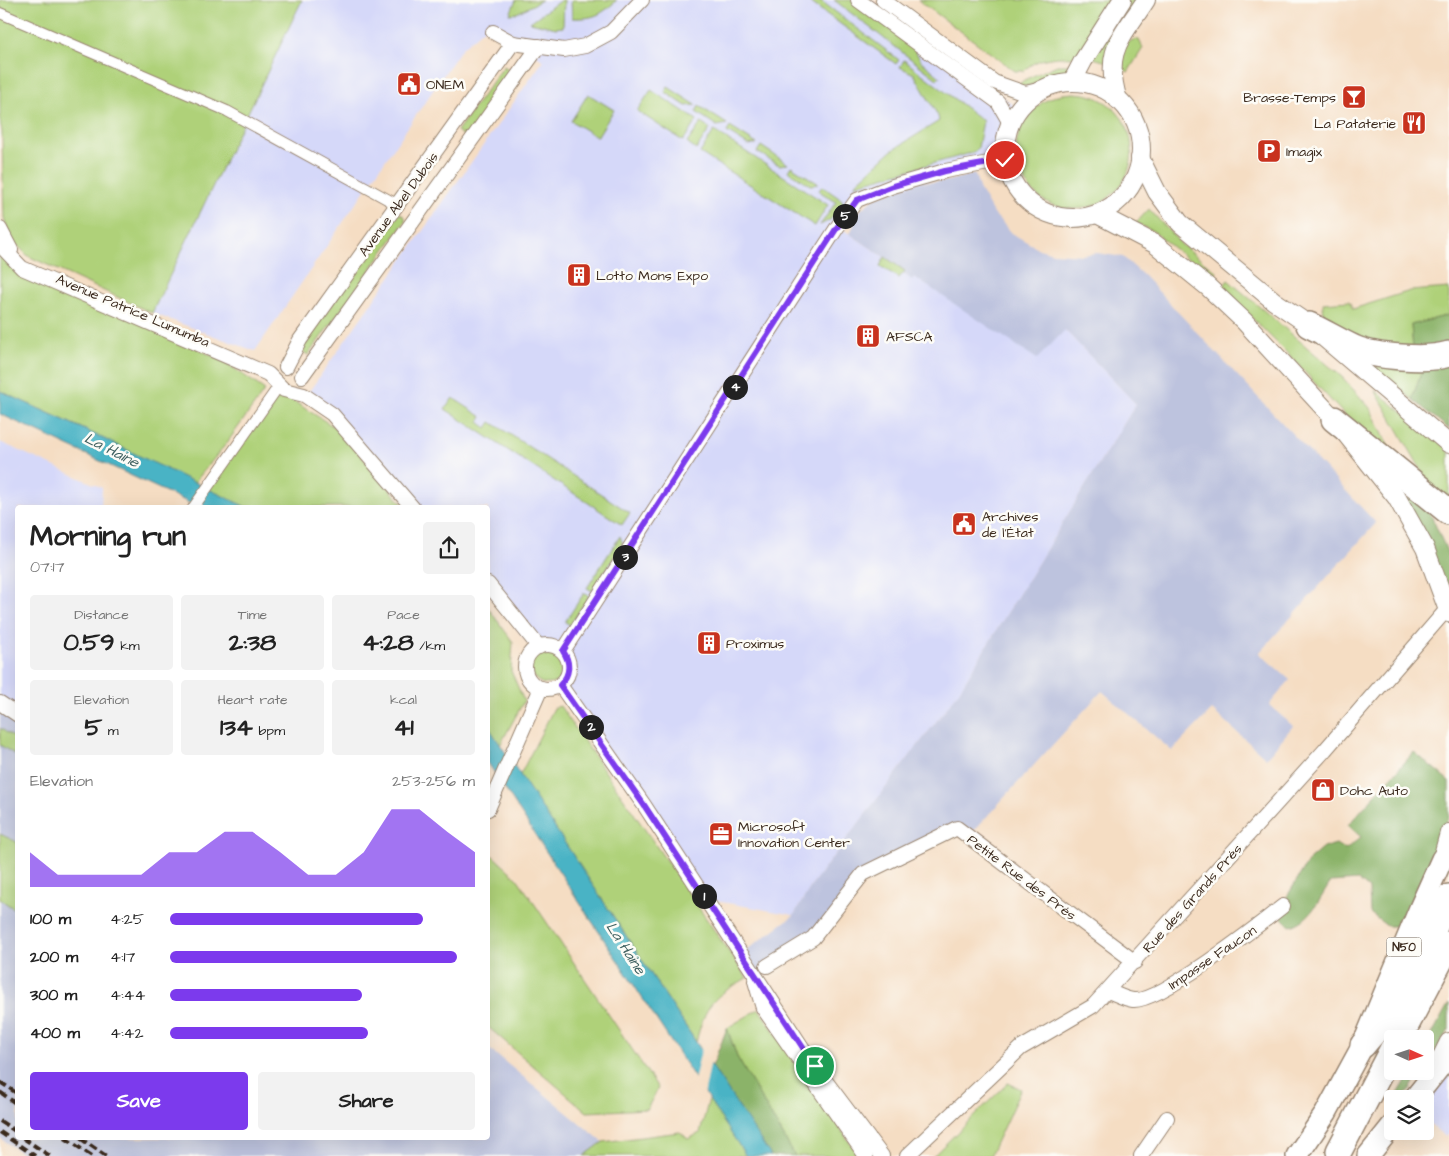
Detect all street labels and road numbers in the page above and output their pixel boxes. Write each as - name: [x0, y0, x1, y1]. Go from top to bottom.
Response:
- street label: Avenue Abel Dubois: [354, 148, 443, 261]
- street label: Avenue Patrice Lumumba: [53, 269, 213, 352]
- street label: Petite Rue des Prés: [963, 830, 1080, 926]
- street label: Rue des Grands Prés: [1138, 840, 1247, 957]
- street label: Impasse Faucon: [1164, 921, 1261, 995]
- road number: N50: [1386, 938, 1422, 956]

